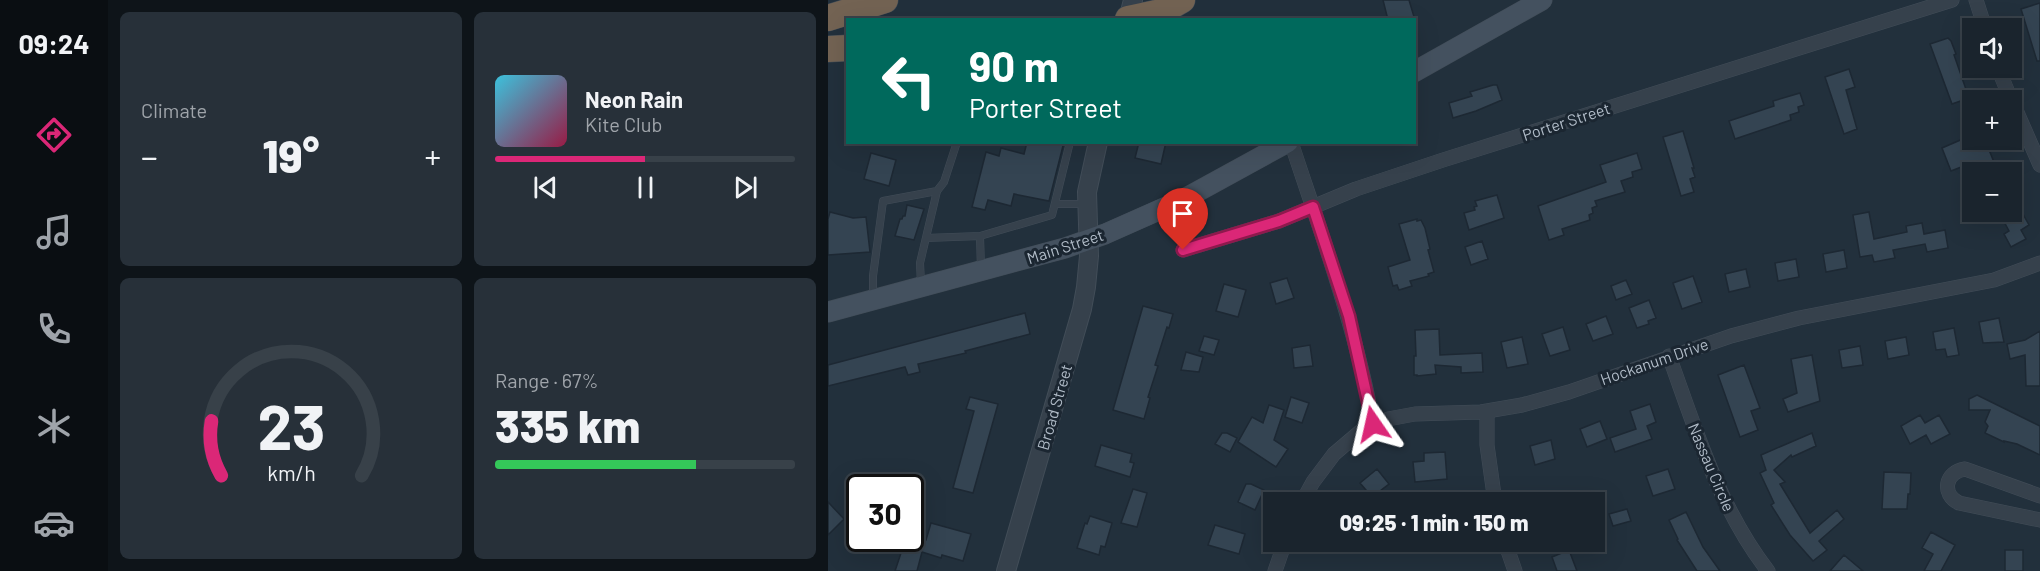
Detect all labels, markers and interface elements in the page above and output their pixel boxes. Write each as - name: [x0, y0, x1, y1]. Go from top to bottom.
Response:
- map controls: [1962, 18, 2022, 222]
- button: sound: [1962, 18, 2022, 78]
- text: 09:24: [18, 27, 90, 59]
- text: 90 m: [969, 40, 1059, 90]
- icon: left: [870, 42, 948, 120]
- text: Neon Rain: [585, 86, 683, 112]
- button: +: [1962, 90, 2022, 150]
- text: Porter Street: [969, 91, 1122, 123]
- text: Climate: [141, 98, 207, 122]
- street label: Porter Street: [1520, 98, 1612, 144]
- text: Kite Club: [585, 112, 662, 136]
- icon: directions: [33, 114, 75, 156]
- text: 19°: [263, 128, 319, 182]
- text: −: [141, 136, 158, 176]
- text: +: [425, 136, 441, 176]
- button: −: [1962, 162, 2022, 222]
- icon: previous: [529, 171, 562, 204]
- icon: pause: [629, 171, 662, 204]
- icon: next: [729, 171, 762, 204]
- pin: [1157, 188, 1208, 250]
- icon: arrive: [1166, 197, 1199, 230]
- icon: music: [33, 211, 75, 253]
- street label: Main Street: [1024, 225, 1106, 267]
- icon: phone: [33, 308, 75, 350]
- street label: Hockanum Drive: [1598, 334, 1710, 388]
- street label: Broad Street: [1033, 362, 1075, 452]
- text: Range · 67%: [495, 368, 599, 392]
- text: 23: [257, 388, 325, 462]
- position arrow: [1341, 392, 1405, 456]
- text: 335 km: [495, 398, 640, 452]
- icon: climate: [33, 405, 75, 447]
- street label: Nassau Circle: [1685, 420, 1739, 514]
- text: km/h: [267, 460, 315, 485]
- speed limit sign: 30: [846, 474, 924, 552]
- icon: car: [33, 502, 75, 544]
- text: 09:25 · 1 min · 150 m: [1339, 509, 1529, 535]

